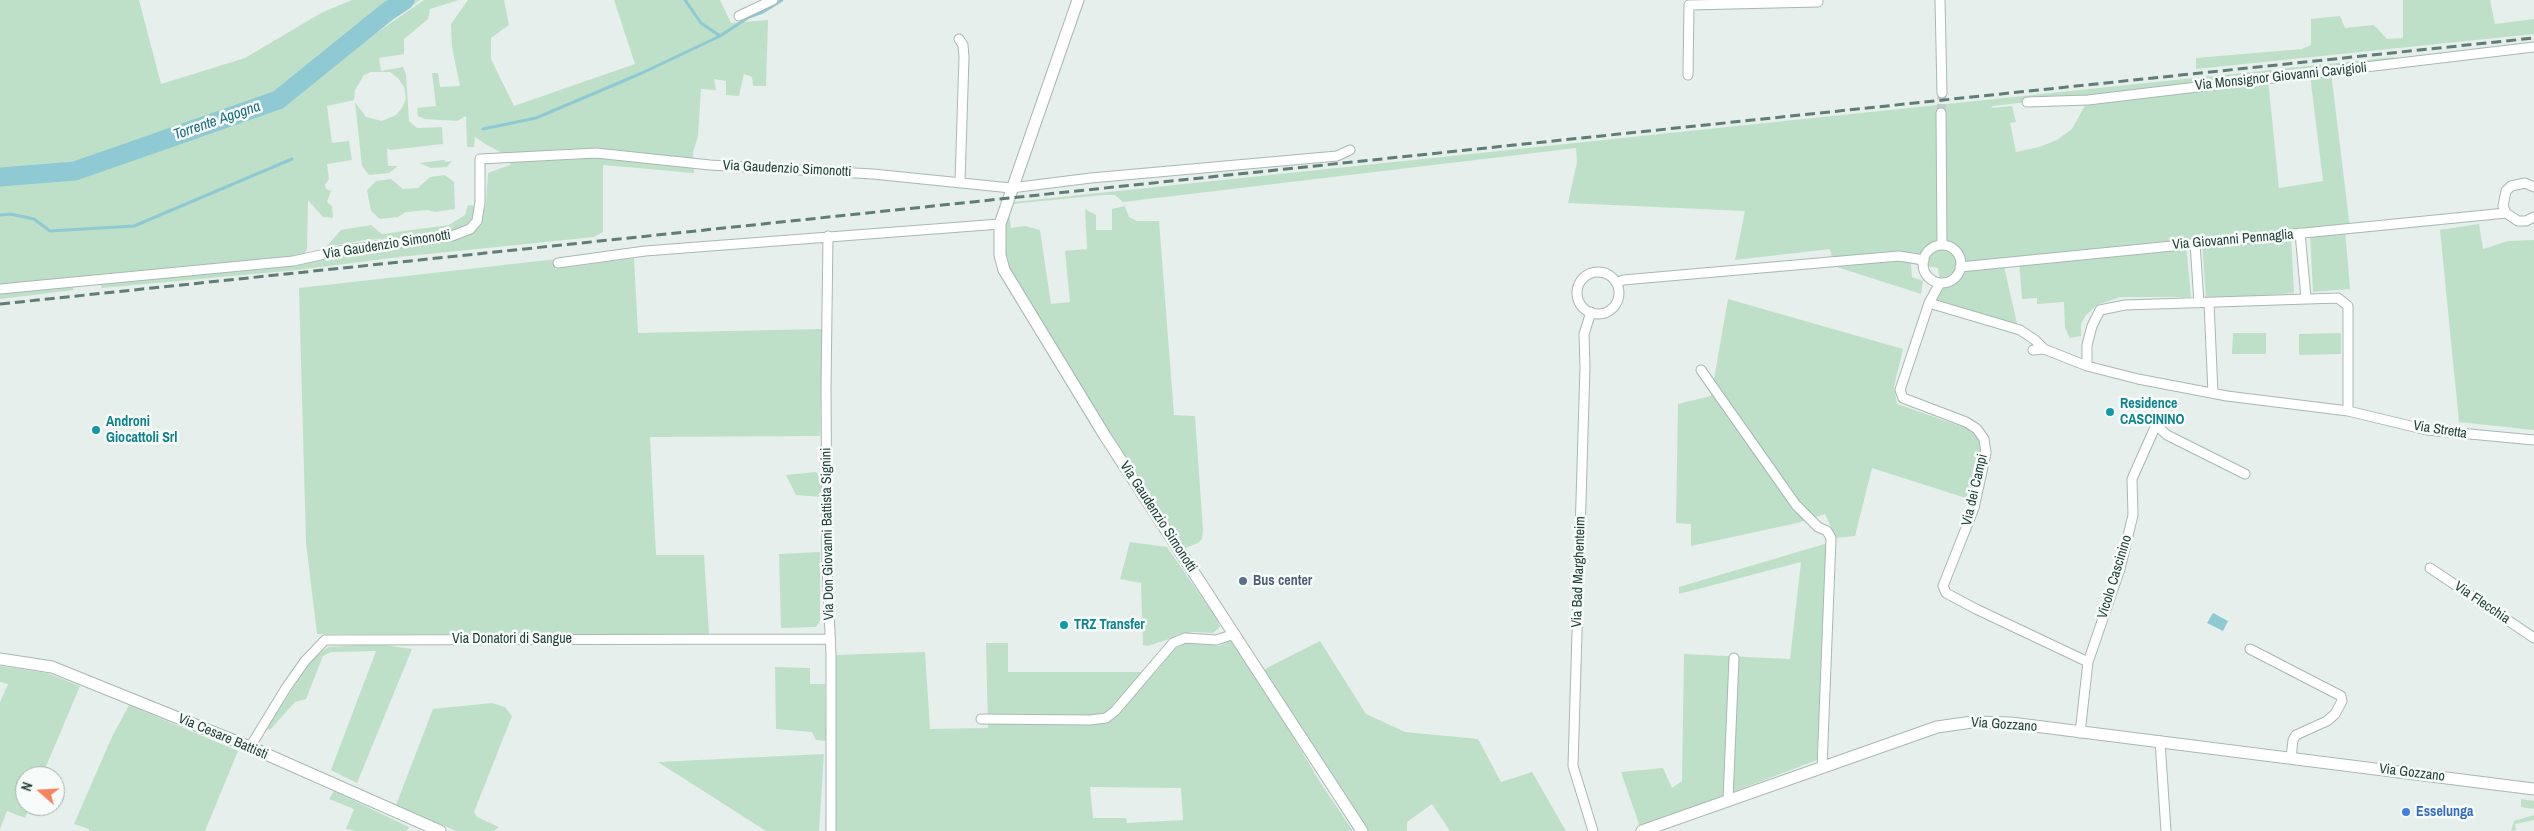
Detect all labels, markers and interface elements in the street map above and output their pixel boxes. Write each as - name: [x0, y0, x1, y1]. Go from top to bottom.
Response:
- street label: Via Monsignor Giovanni Cavigioli: [2194, 60, 2368, 94]
- water label: Torrente Agogna: [171, 98, 263, 144]
- street label: Via Gaudenzio Simonotti: [722, 157, 852, 181]
- street label: Via Giovanni Pennaglia: [2172, 226, 2294, 254]
- street label: Via Gaudenzio Simonotti: [322, 227, 452, 263]
- place label: Residence CASCININO: [2120, 396, 2184, 428]
- marker: Residence CASCININO: [2104, 406, 2116, 418]
- place label: Androni Giocattoli Srl: [106, 414, 177, 447]
- street label: Via Stretta: [2412, 417, 2468, 443]
- marker: Androni Giocattoli Srl: [90, 424, 102, 436]
- street label: Via Don Giovanni Battista Signini: [818, 447, 838, 621]
- street label: Via dei Campi: [1959, 452, 1991, 528]
- street label: Via Gaudenzio Simonotti: [1116, 458, 1200, 576]
- street label: Via Bad Marghenteim: [1569, 516, 1589, 628]
- street label: Vicolo Cascinino: [2094, 533, 2136, 621]
- place label: Bus center: [1253, 573, 1312, 589]
- marker: Bus center: [1237, 575, 1249, 587]
- street label: Via Flecchia: [2451, 578, 2513, 628]
- place label: TRZ Transfer: [1074, 617, 1145, 633]
- marker: TRZ Transfer: [1058, 619, 1070, 631]
- street label: Via Donatori di Sangue: [452, 631, 572, 647]
- street label: Via Cesare Battisti: [175, 710, 271, 764]
- street label: Via Gozzano: [1970, 714, 2038, 736]
- street label: Via Gozzano: [2378, 761, 2446, 785]
- north arrow: [15, 766, 65, 816]
- text: N: [17, 780, 37, 793]
- place label: Esselunga: [2416, 804, 2473, 820]
- marker: Esselunga: [2400, 806, 2412, 818]

